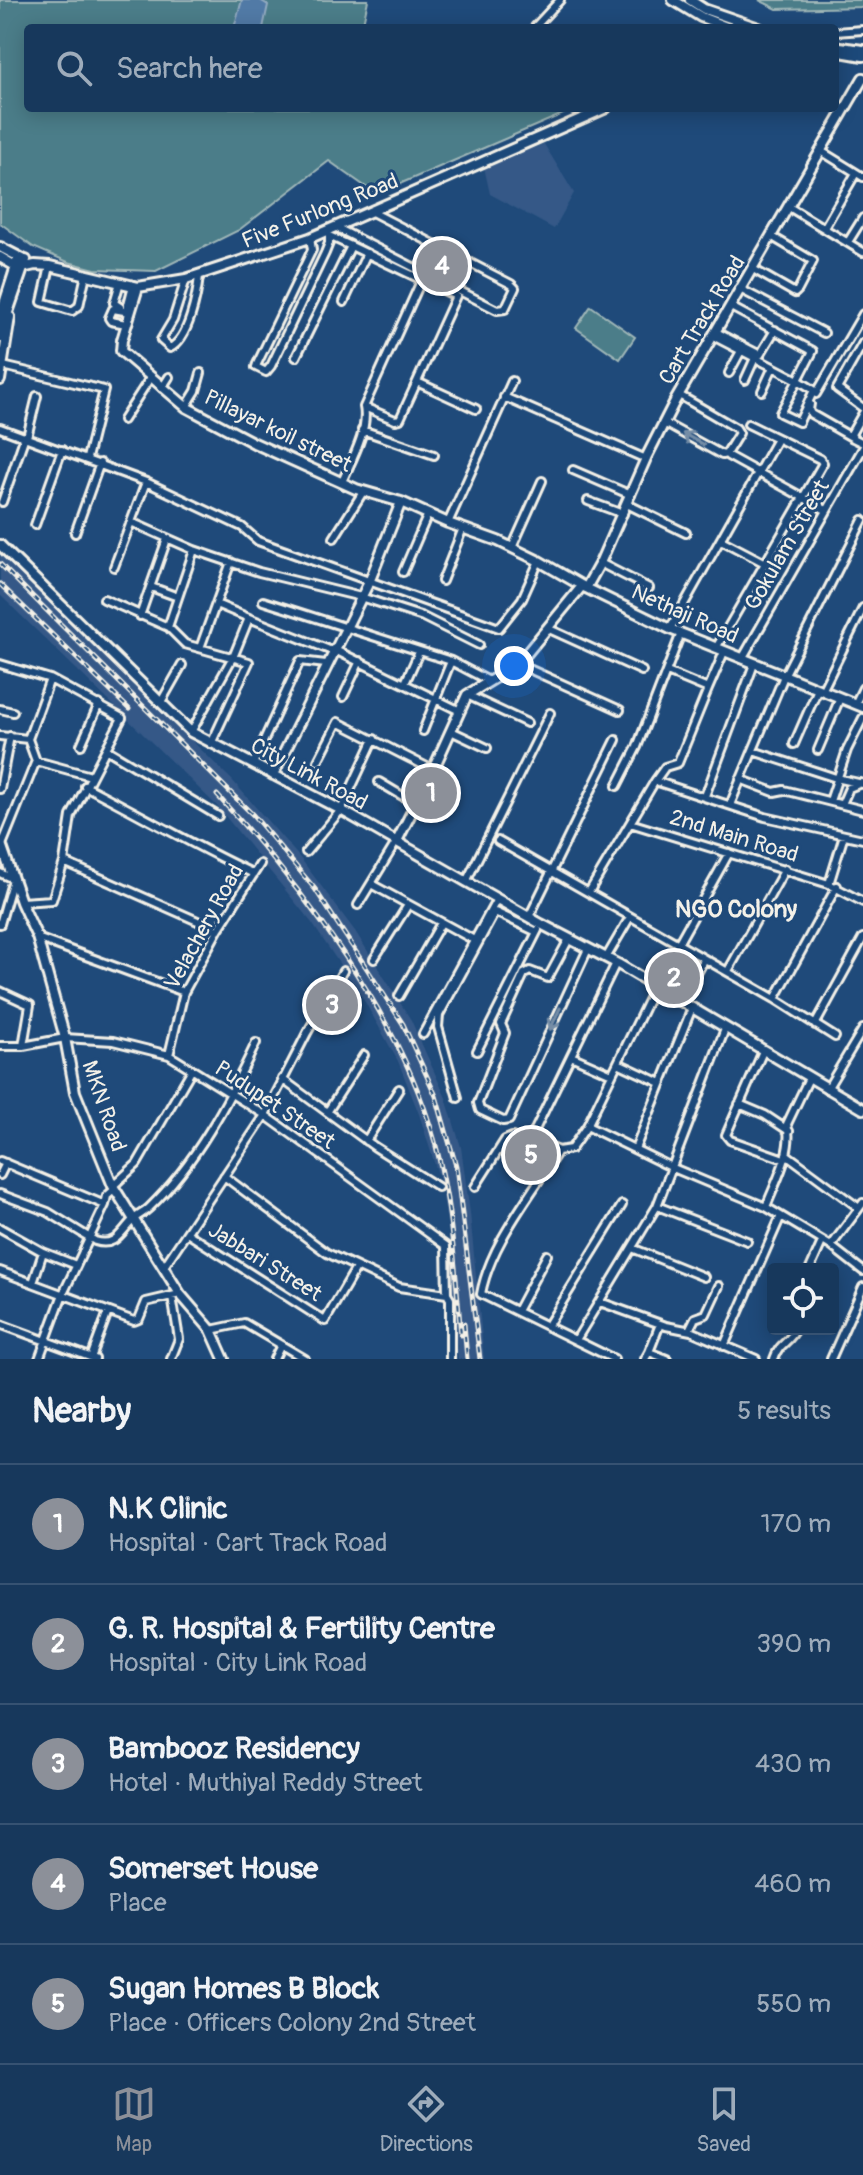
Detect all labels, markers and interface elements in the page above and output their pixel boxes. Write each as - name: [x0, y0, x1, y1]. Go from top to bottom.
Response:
- search box: [24, 24, 839, 112]
- icon: search: [52, 46, 96, 90]
- text: Search here: [116, 50, 263, 87]
- street label: Five Furlong Road: [238, 167, 402, 255]
- pin: 4: [416, 236, 468, 296]
- street label: Cart Track Road: [652, 250, 752, 390]
- street label: Pillayar koil street: [200, 383, 356, 479]
- one-way arrow: [682, 431, 705, 447]
- street label: Gokulam Street: [738, 475, 836, 615]
- street label: Nethaji Road: [627, 578, 743, 650]
- your location: [494, 646, 534, 686]
- street label: City Link Road: [246, 731, 372, 817]
- pin: 1: [405, 763, 457, 823]
- street label: 2nd Main Road: [666, 803, 802, 869]
- street label: Velachery Road: [158, 859, 250, 995]
- district label: NGO Colony: [675, 895, 798, 924]
- pin: 2: [648, 948, 700, 1008]
- pin: 3: [306, 975, 358, 1035]
- one-way arrow: [547, 1007, 562, 1031]
- street label: Pudupet Street: [209, 1054, 341, 1156]
- street label: MKN Road: [75, 1057, 133, 1155]
- pin: 5: [505, 1125, 557, 1185]
- street label: Jabbari Street: [203, 1216, 327, 1308]
- map controls: [767, 1263, 839, 1335]
- button: locate: [767, 1263, 839, 1335]
- text: Nearby: [32, 1390, 131, 1433]
- text: 5 results: [737, 1395, 831, 1427]
- text: N.K Clinic: [108, 1490, 228, 1527]
- text: 1: [53, 1508, 63, 1540]
- text: 170 m: [761, 1508, 831, 1540]
- text: Hospital · Cart Track Road: [108, 1527, 387, 1559]
- text: G. R. Hospital & Fertility Centre: [108, 1610, 495, 1647]
- text: 2: [51, 1628, 65, 1660]
- text: 390 m: [757, 1628, 831, 1660]
- text: Hospital · City Link Road: [108, 1647, 367, 1679]
- text: Bambooz Residency: [108, 1730, 360, 1767]
- text: 3: [51, 1748, 65, 1780]
- text: 430 m: [755, 1748, 831, 1780]
- text: Hotel · Muthiyal Reddy Street: [108, 1767, 423, 1799]
- text: Somerset House: [108, 1850, 318, 1887]
- text: 4: [50, 1868, 66, 1900]
- text: 460 m: [754, 1868, 831, 1900]
- text: Place: [108, 1887, 167, 1919]
- text: Sugan Homes B Block: [108, 1970, 379, 2007]
- text: 5: [51, 1988, 65, 2020]
- text: 550 m: [756, 1988, 831, 2020]
- text: Place · Officers Colony 2nd Street: [108, 2007, 476, 2039]
- tab: Map: [112, 2082, 156, 2158]
- tab: Directions: [380, 2082, 473, 2158]
- tab: Saved: [697, 2082, 751, 2158]

